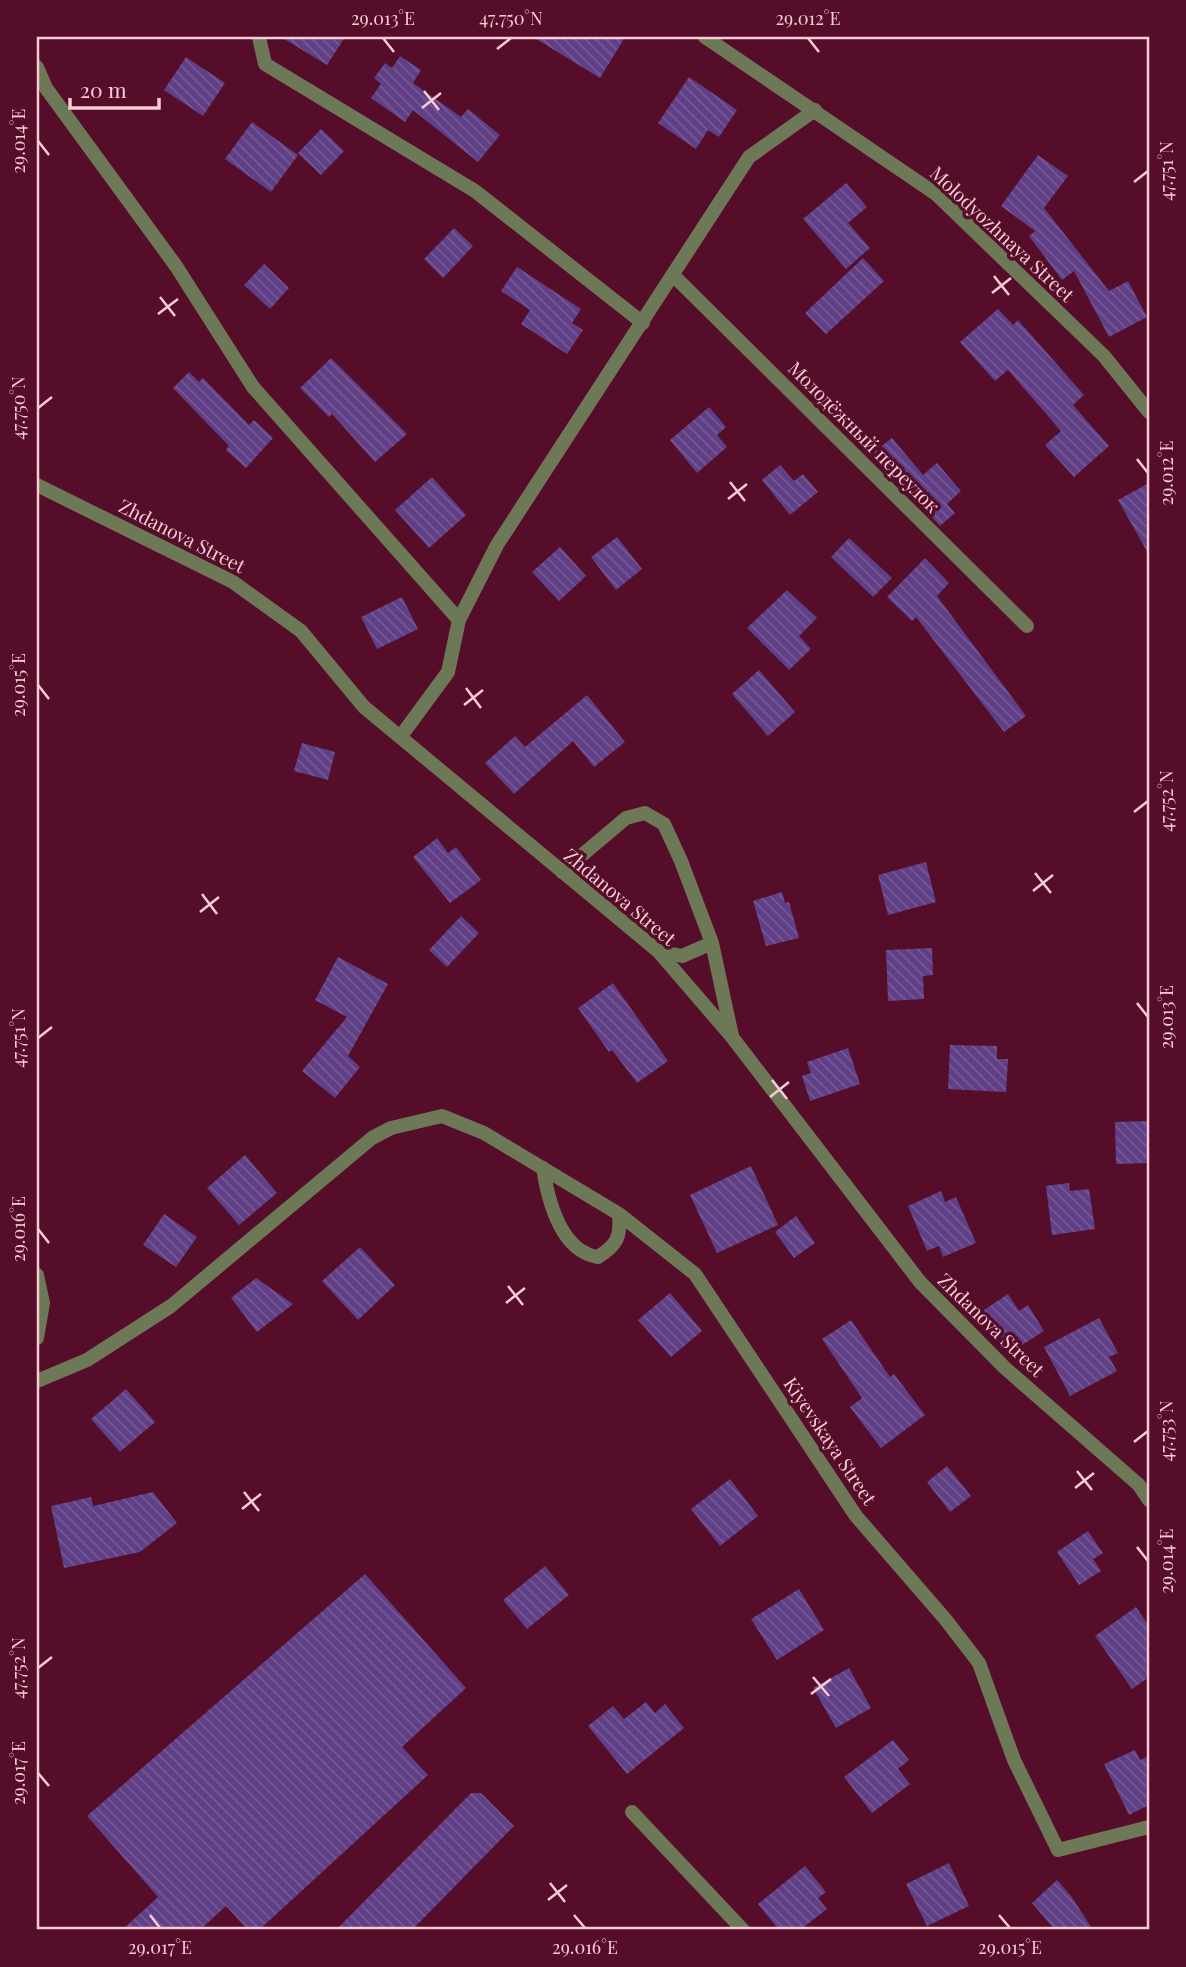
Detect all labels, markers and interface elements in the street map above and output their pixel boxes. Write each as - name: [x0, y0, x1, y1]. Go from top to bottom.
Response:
- text: 29.013°E: [351, 6, 415, 30]
- text: 47.750°N: [479, 6, 543, 30]
- text: 29.012°E: [776, 6, 841, 30]
- scale bar: [70, 66, 159, 110]
- text: 20 m: [80, 75, 127, 103]
- text: 29.014°E: [6, 108, 30, 174]
- text: 47.751°N: [1154, 141, 1178, 201]
- street label: Molodyozhnaya Street: [925, 160, 1081, 307]
- street label: Молодёжный переулок: [783, 355, 946, 518]
- text: 47.750°N: [6, 376, 30, 440]
- text: 29.012°E: [1154, 440, 1178, 505]
- street label: Zhdanova Street: [115, 492, 250, 578]
- text: 29.015°E: [6, 653, 30, 717]
- text: 47.752°N: [1154, 770, 1178, 832]
- street label: Zhdanova Street: [559, 842, 682, 951]
- text: 29.013°E: [1154, 985, 1178, 1049]
- text: 47.751°N: [6, 1008, 30, 1068]
- text: 29.016°E: [6, 1196, 30, 1262]
- street label: Zhdanova Street: [933, 1267, 1051, 1382]
- street label: Kiyevskaya Street: [778, 1372, 883, 1510]
- text: 47.753°N: [1154, 1400, 1178, 1461]
- text: 29.014°E: [1154, 1528, 1178, 1594]
- text: 47.752°N: [6, 1637, 30, 1699]
- text: 29.017°E: [6, 1741, 30, 1805]
- text: 29.017°E: [128, 1935, 192, 1959]
- text: 29.016°E: [552, 1935, 618, 1959]
- text: 29.015°E: [978, 1935, 1042, 1959]

